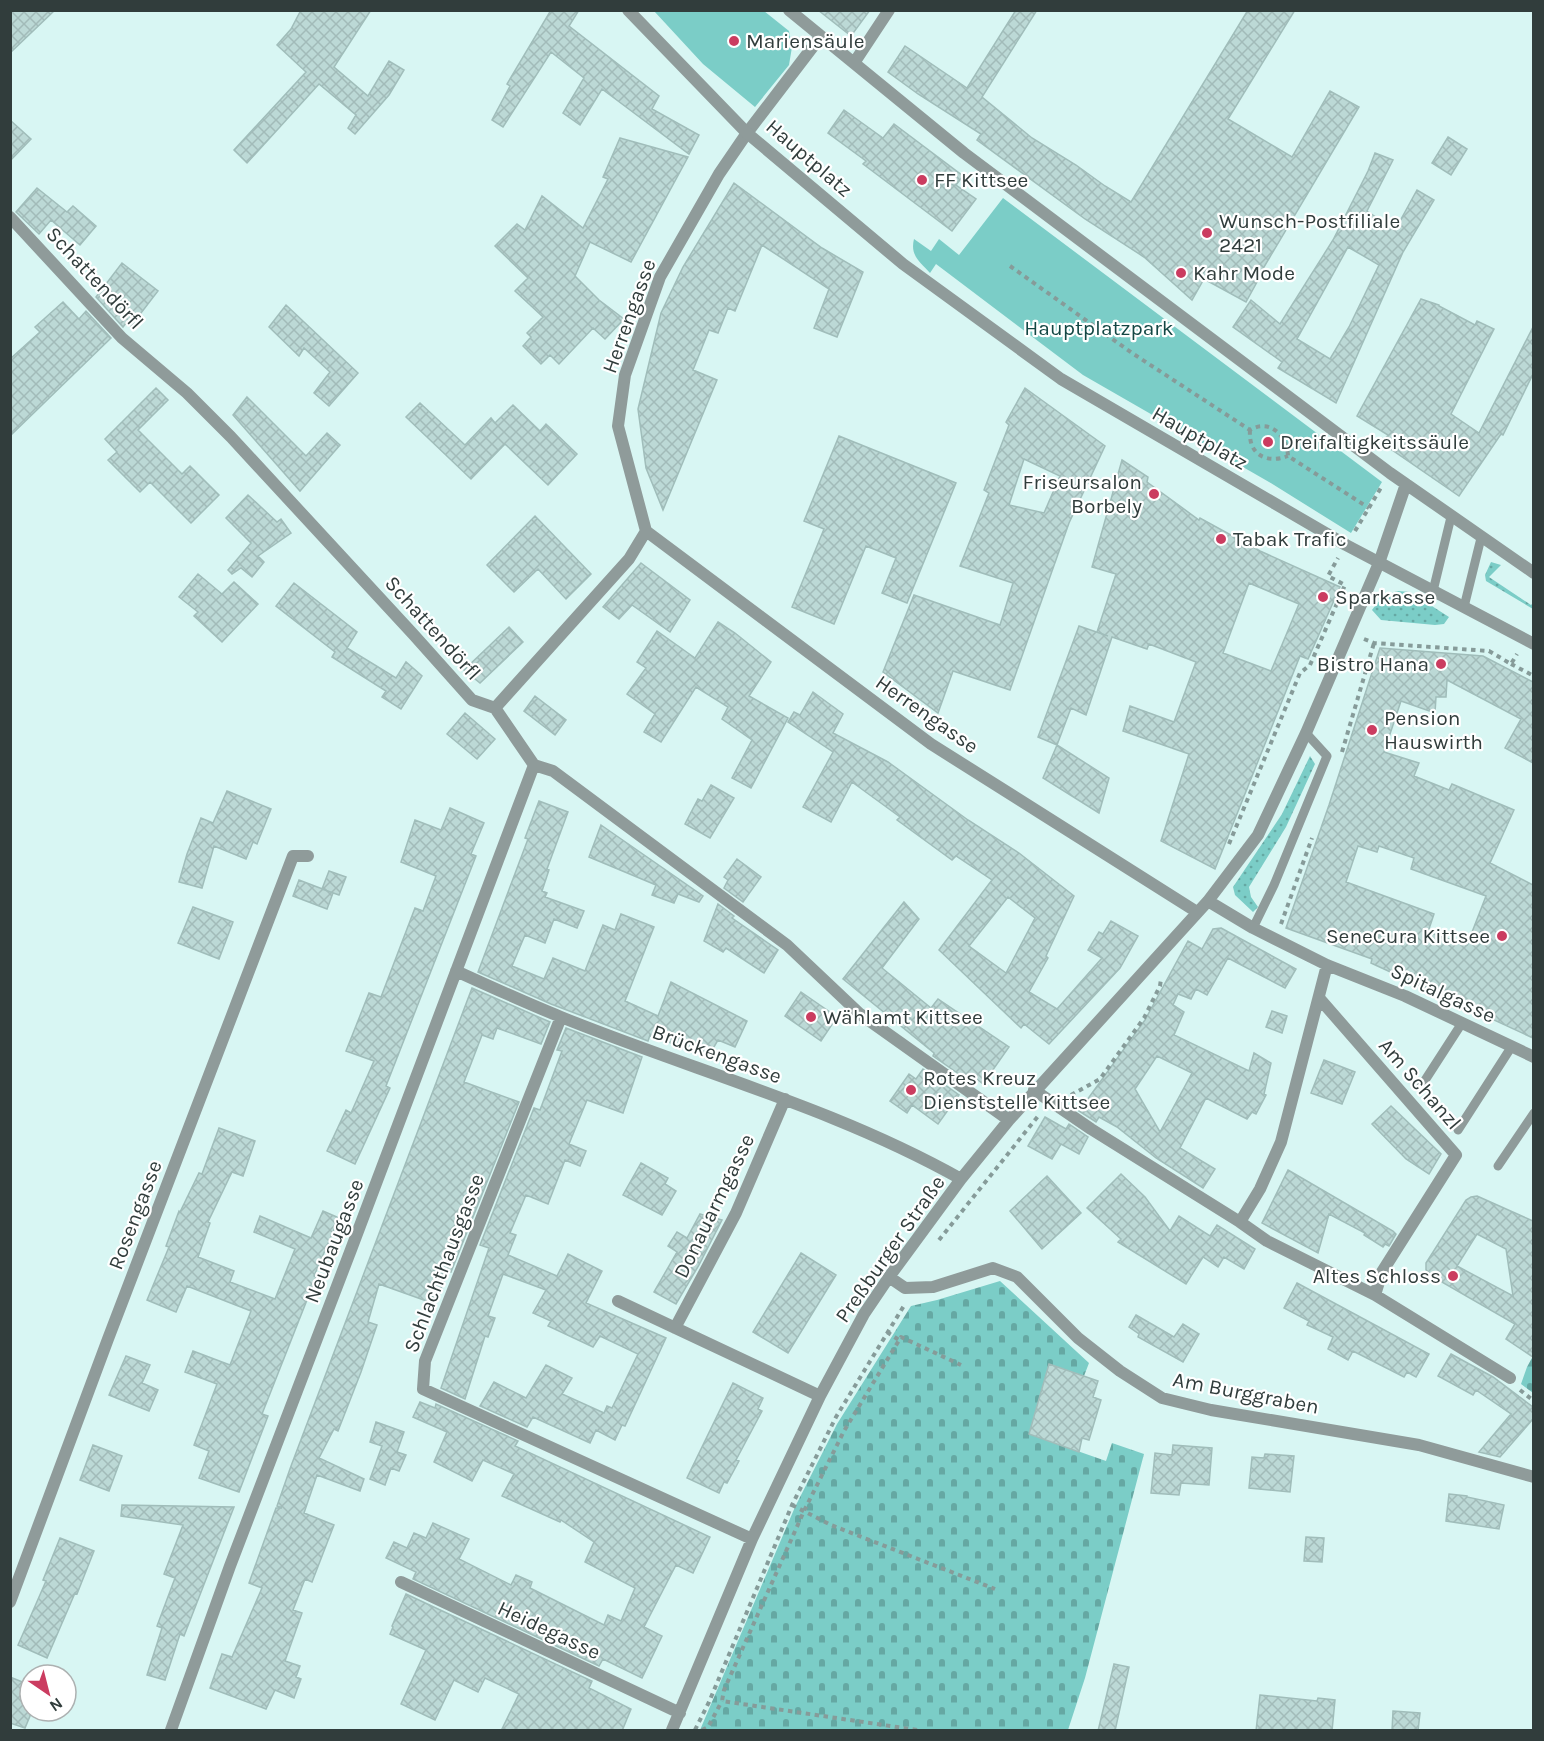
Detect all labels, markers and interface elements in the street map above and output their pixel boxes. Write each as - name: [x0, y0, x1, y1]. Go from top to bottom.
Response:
- place label: Mariensäule: [746, 29, 865, 53]
- marker: Mariensäule: [727, 34, 741, 48]
- street label: Hauptplatz: [761, 114, 857, 202]
- place label: FF Kittsee: [934, 168, 1028, 192]
- marker: FF Kittsee: [915, 173, 929, 187]
- place label: Wunsch-Postfiliale 2421: [1219, 209, 1400, 257]
- street label: Schattendörfl: [41, 222, 149, 334]
- marker: Wunsch-Postfiliale 2421: [1200, 226, 1214, 240]
- street label: Herrengasse: [597, 256, 661, 376]
- place label: Kahr Mode: [1193, 261, 1295, 285]
- marker: Kahr Mode: [1174, 266, 1188, 280]
- park label: Hauptplatzpark: [1024, 316, 1174, 340]
- street label: Hauptplatz: [1148, 401, 1252, 475]
- place label: Dreifaltigkeitssäule: [1280, 430, 1469, 454]
- marker: Dreifaltigkeitssäule: [1261, 435, 1275, 449]
- place label: Friseursalon Borbely: [1022, 470, 1142, 518]
- marker: Friseursalon Borbely: [1147, 487, 1161, 501]
- place label: Tabak Trafic: [1233, 527, 1347, 551]
- marker: Tabak Trafic: [1214, 532, 1228, 546]
- street label: Schattendörfl: [380, 571, 486, 685]
- place label: Sparkasse: [1335, 585, 1435, 609]
- marker: Sparkasse: [1316, 590, 1330, 604]
- place label: Bistro Hana: [1317, 652, 1429, 676]
- marker: Bistro Hana: [1434, 657, 1448, 671]
- street label: Herrengasse: [871, 670, 983, 758]
- place label: Pension Hauswirth: [1384, 706, 1483, 754]
- marker: Pension Hauswirth: [1365, 723, 1379, 737]
- place label: SeneCura Kittsee: [1326, 924, 1490, 948]
- marker: SeneCura Kittsee: [1495, 929, 1509, 943]
- street label: Spitalgasse: [1387, 958, 1499, 1028]
- place label: Wählamt Kittsee: [823, 1005, 983, 1029]
- marker: Wählamt Kittsee: [804, 1010, 818, 1024]
- street label: Brückengasse: [649, 1020, 785, 1088]
- street label: Am Schanzl: [1374, 1033, 1466, 1135]
- place label: Rotes Kreuz Dienststelle Kittsee: [923, 1066, 1110, 1114]
- marker: Rotes Kreuz Dienststelle Kittsee: [904, 1083, 918, 1097]
- street label: Donauarmgasse: [669, 1130, 759, 1282]
- street label: Rosengasse: [103, 1157, 167, 1273]
- street label: Schlachthausgasse: [399, 1170, 489, 1356]
- street label: Preßburger Straße: [830, 1171, 950, 1327]
- street label: Neubaugasse: [299, 1176, 369, 1306]
- place label: Altes Schloss: [1313, 1264, 1441, 1288]
- marker: Altes Schloss: [1446, 1269, 1460, 1283]
- street label: Am Burggraben: [1171, 1367, 1321, 1419]
- street label: Heidegasse: [494, 1596, 604, 1664]
- north arrow: [18, 1663, 78, 1723]
- text: N: [46, 1694, 66, 1716]

